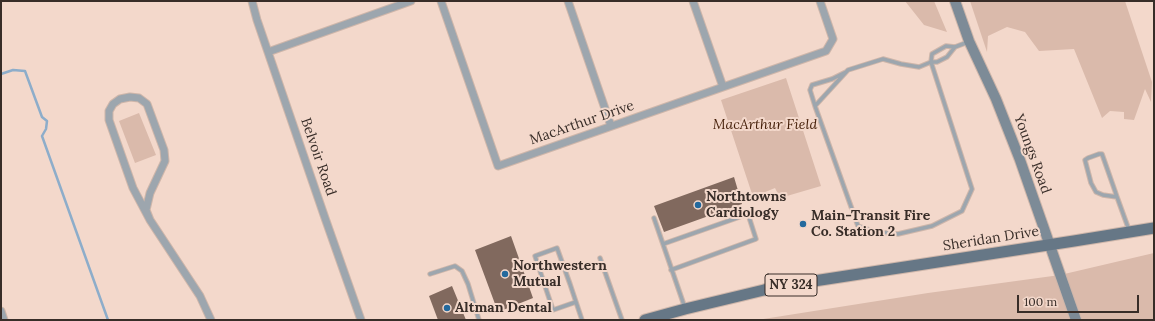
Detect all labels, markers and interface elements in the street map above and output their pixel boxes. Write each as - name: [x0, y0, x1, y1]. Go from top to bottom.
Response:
- street label: MacArthur Drive: [528, 97, 636, 149]
- street label: Youngs Road: [1010, 112, 1054, 196]
- street label: Belvoir Road: [297, 116, 339, 198]
- park label: MacArthur Field: [713, 117, 817, 133]
- place label: Northtowns Cardiology: [706, 189, 786, 222]
- marker: Northtowns Cardiology: [693, 200, 703, 210]
- place label: Main-Transit Fire Co. Station 2: [811, 208, 930, 240]
- marker: Main-Transit Fire Co. Station 2: [798, 219, 808, 229]
- street label: Sheridan Drive: [942, 223, 1040, 255]
- place label: Northwestern Mutual: [513, 258, 607, 290]
- marker: Northwestern Mutual: [500, 269, 510, 279]
- road number: NY 324: [765, 274, 817, 296]
- scale bar: [1019, 287, 1141, 313]
- text: 100 m: [1024, 294, 1057, 309]
- place label: Altman Dental: [455, 300, 552, 316]
- marker: Altman Dental: [442, 303, 452, 313]

